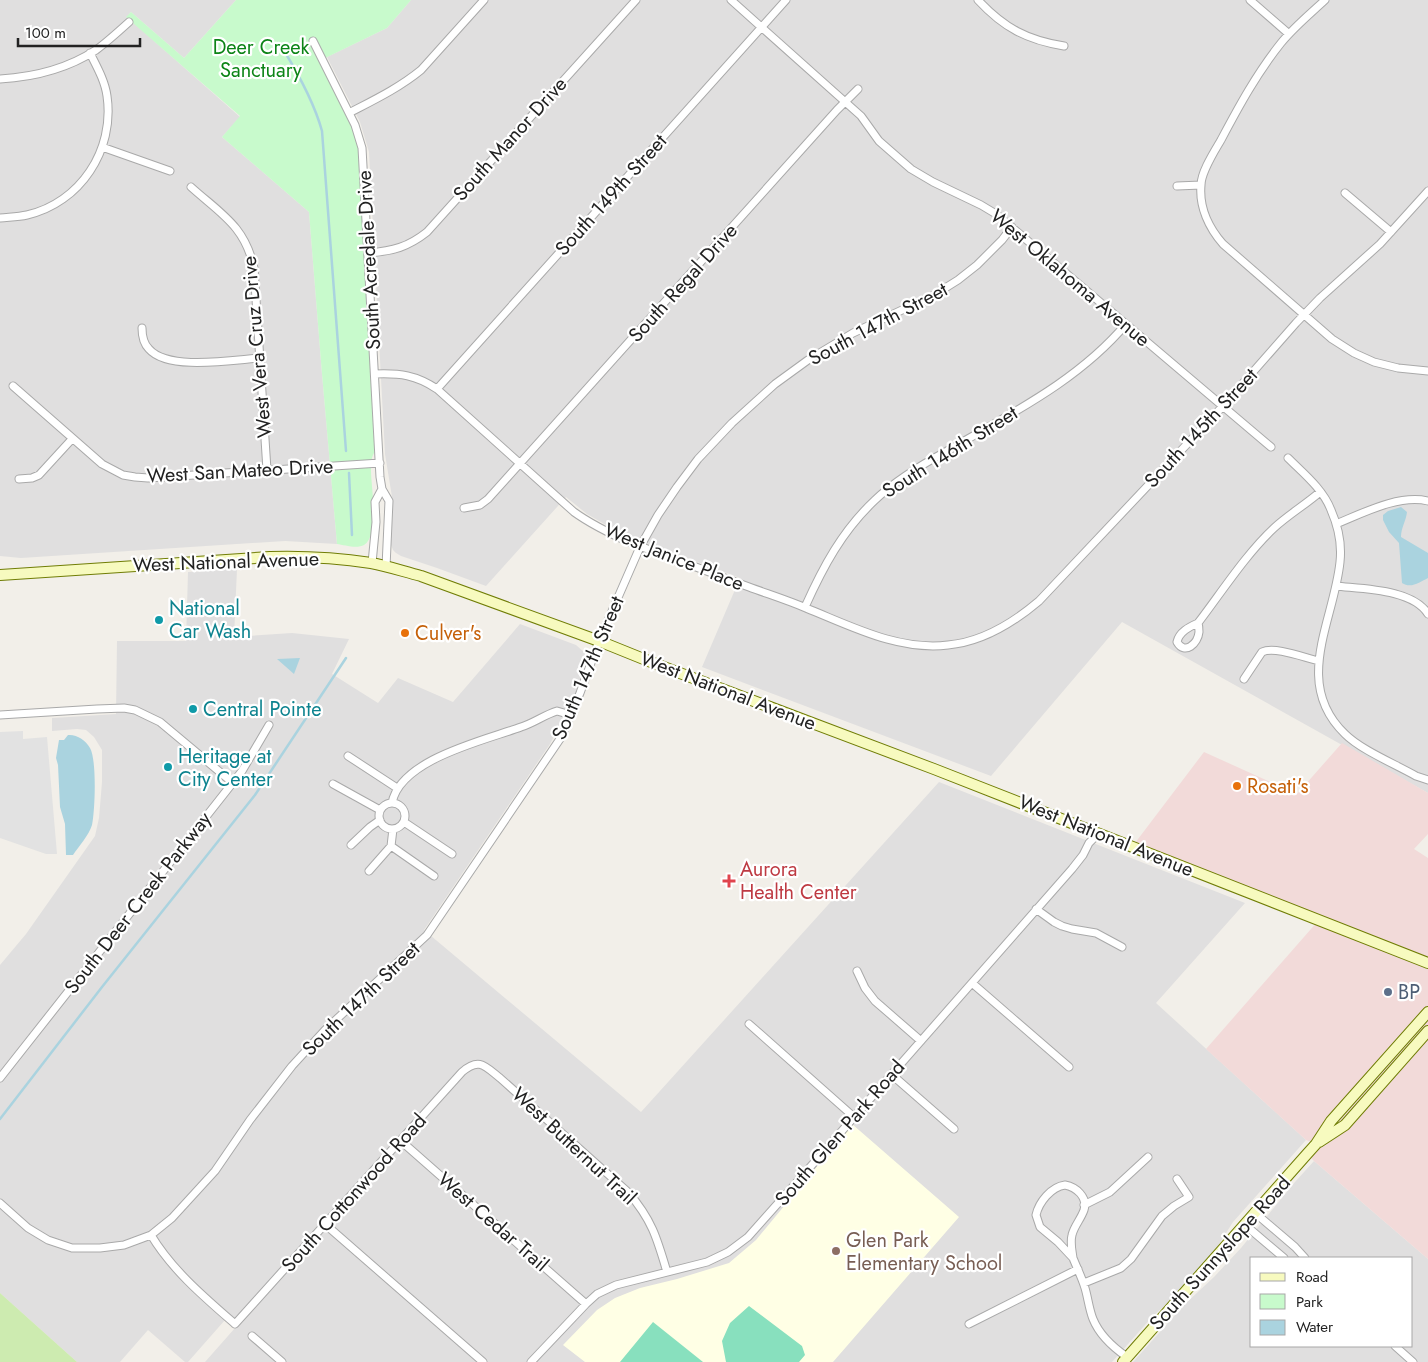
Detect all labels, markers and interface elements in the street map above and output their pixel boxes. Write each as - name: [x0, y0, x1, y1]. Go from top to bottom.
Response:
- scale bar: [18, 15, 140, 47]
- text: 100 m: [25, 22, 66, 44]
- park label: Deer Creek Sanctuary: [213, 33, 310, 85]
- street label: South Manor Drive: [446, 70, 574, 208]
- street label: South 149th Street: [548, 128, 674, 262]
- street label: South Acredale Drive: [350, 170, 388, 350]
- street label: West Oklahoma Avenue: [984, 202, 1156, 354]
- street label: South Regal Drive: [622, 217, 744, 349]
- street label: West Vera Cruz Drive: [235, 255, 279, 439]
- street label: South 147th Street: [803, 275, 953, 373]
- street label: South 145th Street: [1138, 361, 1264, 494]
- street label: South 146th Street: [877, 399, 1024, 505]
- street label: West San Mateo Drive: [146, 452, 334, 490]
- street label: West Janice Place: [600, 516, 748, 598]
- street label: West National Avenue: [132, 544, 320, 580]
- street label: South 147th Street: [545, 591, 631, 744]
- place label: National Car Wash: [169, 594, 251, 646]
- marker: National Car Wash: [153, 614, 165, 626]
- place label: Culver's: [415, 619, 481, 648]
- marker: Culver's: [399, 627, 411, 639]
- street label: West National Avenue: [636, 644, 820, 738]
- place label: Central Pointe: [203, 695, 321, 724]
- marker: Central Pointe: [187, 703, 199, 715]
- place label: Heritage at City Center: [178, 742, 273, 794]
- marker: Heritage at City Center: [162, 761, 174, 773]
- place label: Rosati's: [1247, 772, 1309, 801]
- marker: Rosati's: [1231, 780, 1243, 792]
- street label: West National Avenue: [1014, 788, 1198, 884]
- street label: South Deer Creek Parkway: [58, 806, 219, 1000]
- place label: Aurora Health Center: [740, 855, 857, 907]
- marker: Aurora Health Center: [722, 874, 736, 888]
- street label: South 147th Street: [296, 935, 427, 1063]
- place label: BP: [1398, 978, 1420, 1007]
- marker: BP: [1382, 986, 1394, 998]
- street label: South Glen Park Road: [768, 1054, 912, 1212]
- street label: West Butternut Trail: [505, 1080, 643, 1212]
- street label: South Cottonwood Road: [275, 1107, 433, 1279]
- street label: West Cedar Trail: [431, 1165, 555, 1279]
- street label: South Sunnyslope Road: [1143, 1169, 1297, 1337]
- place label: Glen Park Elementary School: [846, 1226, 1002, 1278]
- marker: Glen Park Elementary School: [830, 1245, 842, 1257]
- legend: [1250, 1257, 1413, 1347]
- text: Road: [1296, 1266, 1328, 1288]
- text: Park: [1296, 1291, 1323, 1313]
- text: Water: [1296, 1316, 1334, 1338]

